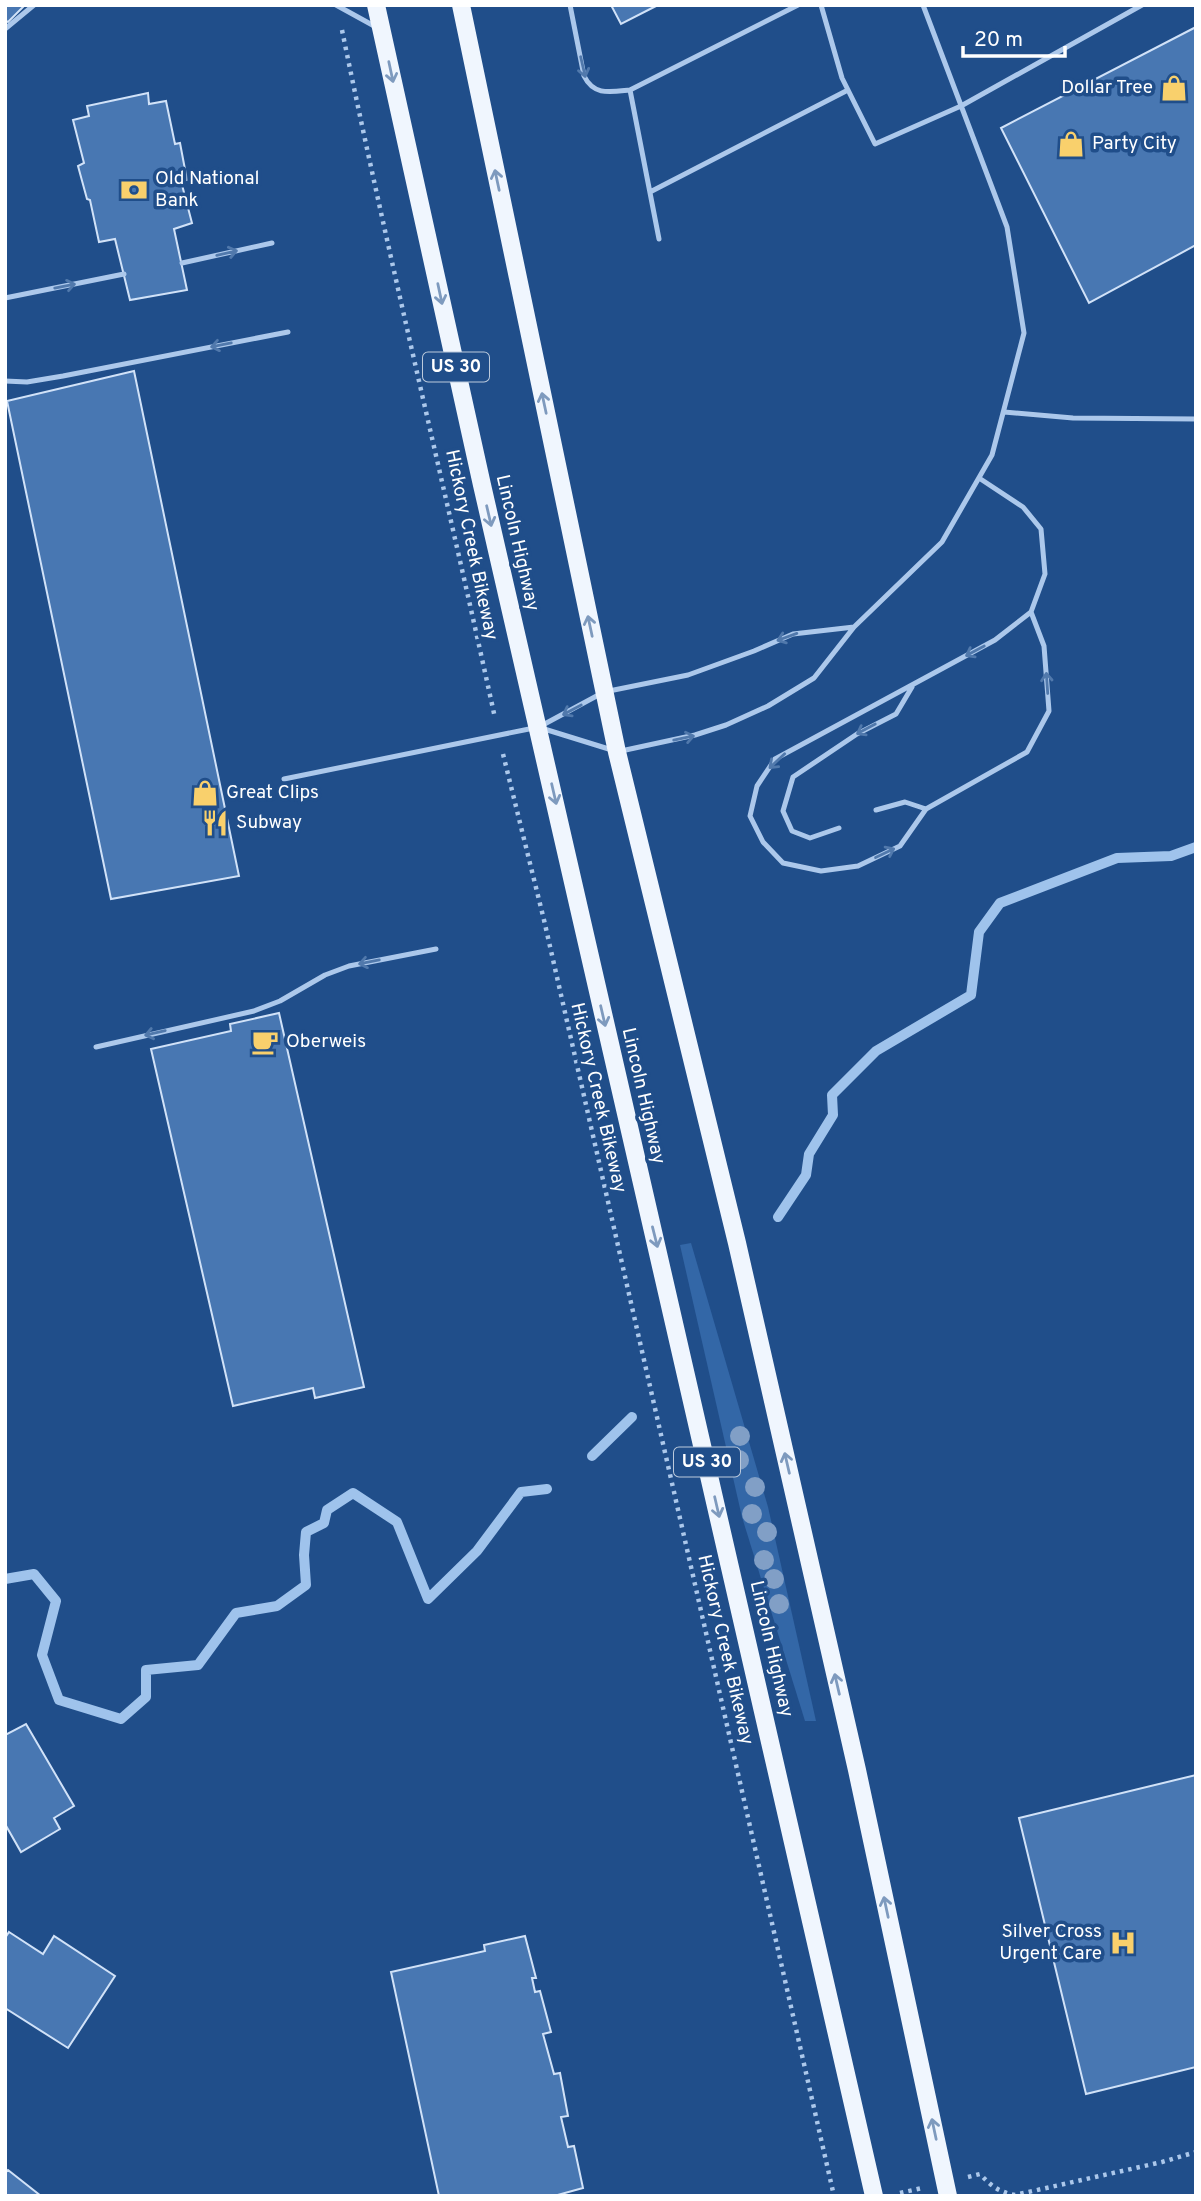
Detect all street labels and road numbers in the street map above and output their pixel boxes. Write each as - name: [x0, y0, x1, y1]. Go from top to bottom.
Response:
- road number: US 30: [423, 352, 489, 382]
- street label: Hickory Creek Bikeway: [439, 447, 503, 643]
- street label: Lincoln Highway: [490, 472, 544, 614]
- street label: Hickory Creek Bikeway: [564, 1001, 632, 1195]
- street label: Lincoln Highway: [616, 1025, 670, 1167]
- road number: US 30: [674, 1448, 740, 1476]
- street label: Hickory Creek Bikeway: [691, 1553, 759, 1747]
- street label: Lincoln Highway: [744, 1578, 798, 1720]

